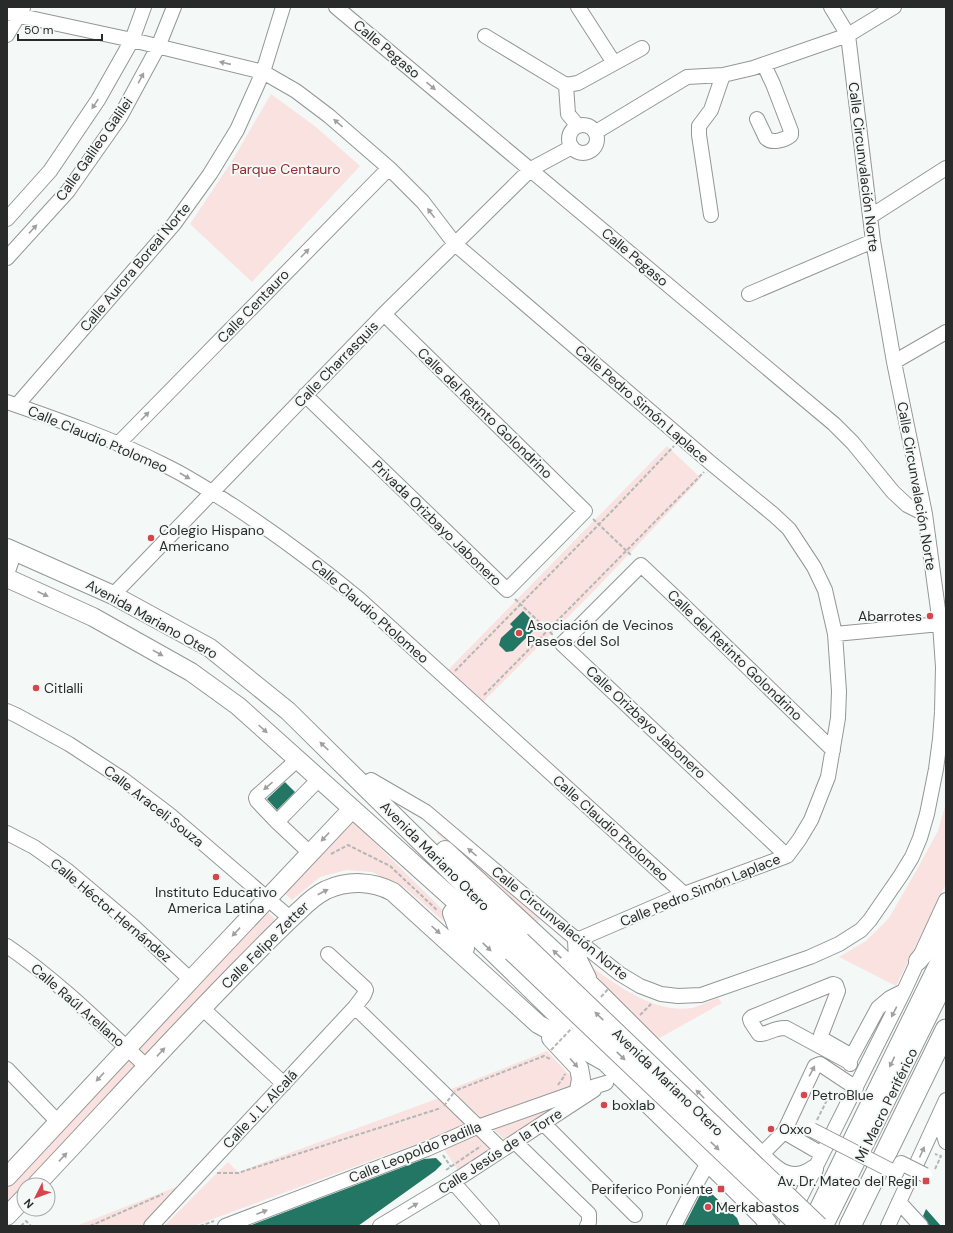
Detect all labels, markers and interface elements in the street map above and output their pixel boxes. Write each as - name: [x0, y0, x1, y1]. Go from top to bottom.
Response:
- scale bar: [18, 16, 102, 42]
- street label: Calle Pegaso: [350, 16, 424, 82]
- text: 50 m: [24, 22, 53, 38]
- one-way arrow: [219, 60, 231, 66]
- one-way arrow: [138, 73, 144, 84]
- one-way arrow: [425, 81, 436, 90]
- street label: Calle Circunvalación Norte: [845, 81, 883, 253]
- street label: Calle Galileo Galilei: [51, 94, 137, 204]
- one-way arrow: [91, 99, 99, 109]
- one-way arrow: [332, 119, 343, 128]
- park label: Parque Centauro: [231, 160, 341, 178]
- street label: Calle Aurora Boreal Norte: [76, 199, 194, 335]
- one-way arrow: [427, 208, 435, 219]
- one-way arrow: [29, 224, 38, 234]
- street label: Calle Pegaso: [598, 224, 672, 290]
- one-way arrow: [300, 248, 310, 258]
- street label: Calle Centauro: [213, 265, 293, 347]
- street label: Calle Charrasquis: [290, 317, 382, 411]
- street label: Calle Pedro Simón Laplace: [571, 341, 713, 467]
- street label: Calle del Retinto Golondrino: [414, 344, 556, 482]
- street label: Calle Circunvalación Norte: [893, 400, 941, 572]
- street label: Calle Claudio Ptolomeo: [25, 401, 171, 477]
- one-way arrow: [141, 411, 150, 421]
- street label: Privada Orizbayo Jabonero: [368, 456, 506, 590]
- one-way arrow: [179, 473, 191, 480]
- place label: Colegio Hispano Americano: [159, 521, 264, 555]
- marker: Colegio Hispano Americano: [146, 533, 156, 543]
- street label: Calle Claudio Ptolomeo: [307, 555, 433, 667]
- street label: Avenida Mariano Otero: [83, 575, 221, 663]
- street label: Calle del Retinto Golondrino: [664, 586, 806, 724]
- one-way arrow: [37, 591, 48, 597]
- place label: Abarrotes: [858, 607, 922, 625]
- marker: Abarrotes: [925, 611, 935, 621]
- place label: Asociación de Vecinos Paseos del Sol: [527, 616, 674, 650]
- marker: Asociación de Vecinos Paseos del Sol: [514, 628, 524, 638]
- one-way arrow: [152, 650, 164, 657]
- street label: Calle Orizbayo Jabonero: [582, 662, 710, 782]
- place label: Citlalli: [44, 679, 83, 697]
- marker: Citlalli: [31, 683, 41, 693]
- one-way arrow: [258, 724, 268, 734]
- one-way arrow: [319, 741, 329, 751]
- street label: Calle Araceli Souza: [100, 761, 208, 851]
- street label: Calle Claudio Ptolomeo: [549, 771, 673, 885]
- one-way arrow: [263, 781, 273, 790]
- street label: Avenida Mariano Otero: [376, 797, 494, 915]
- one-way arrow: [320, 832, 330, 842]
- one-way arrow: [467, 847, 478, 856]
- street label: Calle Pedro Simón Laplace: [617, 850, 783, 930]
- street label: Calle Héctor Hernández: [47, 854, 175, 966]
- street label: Calle Circunvalación Norte: [488, 862, 632, 984]
- marker: Instituto Educativo America Latina: [211, 872, 221, 882]
- place label: Instituto Educativo America Latina: [155, 883, 277, 917]
- one-way arrow: [318, 889, 329, 895]
- street label: Calle Felipe Zetter: [217, 897, 313, 993]
- one-way arrow: [430, 926, 441, 935]
- one-way arrow: [232, 927, 241, 936]
- one-way arrow: [482, 942, 492, 952]
- one-way arrow: [552, 949, 562, 959]
- street label: Calle Raúl Arellano: [27, 959, 129, 1051]
- one-way arrow: [891, 1006, 897, 1018]
- one-way arrow: [594, 1011, 604, 1020]
- street label: Avenida Mariano Otero: [609, 1024, 727, 1140]
- street label: Mi Macro Periférico: [851, 1045, 921, 1165]
- one-way arrow: [157, 1046, 166, 1057]
- one-way arrow: [616, 1052, 626, 1061]
- one-way arrow: [569, 1057, 578, 1068]
- one-way arrow: [889, 1057, 895, 1068]
- street label: Calle J. L. Alcalá: [219, 1066, 301, 1152]
- one-way arrow: [809, 1066, 816, 1077]
- one-way arrow: [96, 1071, 105, 1082]
- place label: PetroBlue: [812, 1086, 874, 1104]
- one-way arrow: [695, 1089, 705, 1099]
- marker: PetroBlue: [799, 1090, 809, 1100]
- place label: boxlab: [612, 1096, 655, 1114]
- marker: boxlab: [599, 1100, 609, 1110]
- street label: Calle Jesús de la Torre: [435, 1104, 565, 1198]
- street label: Calle Leopoldo Padilla: [346, 1117, 484, 1187]
- place label: Oxxo: [779, 1120, 812, 1138]
- marker: Oxxo: [766, 1124, 776, 1134]
- one-way arrow: [711, 1141, 720, 1150]
- one-way arrow: [919, 1146, 925, 1158]
- one-way arrow: [58, 1152, 67, 1161]
- place label: Av. Dr. Mateo del Regil: [777, 1172, 918, 1190]
- marker: Av. Dr. Mateo del Regil: [921, 1176, 931, 1186]
- north arrow: [16, 1177, 56, 1217]
- place label: Periferico Poniente: [591, 1180, 713, 1198]
- marker: Periferico Poniente: [716, 1184, 726, 1194]
- text: N: [21, 1196, 36, 1211]
- place label: Merkabastos: [716, 1198, 799, 1216]
- one-way arrow: [408, 1202, 418, 1210]
- marker: Merkabastos: [703, 1202, 713, 1212]
- one-way arrow: [256, 1209, 268, 1215]

